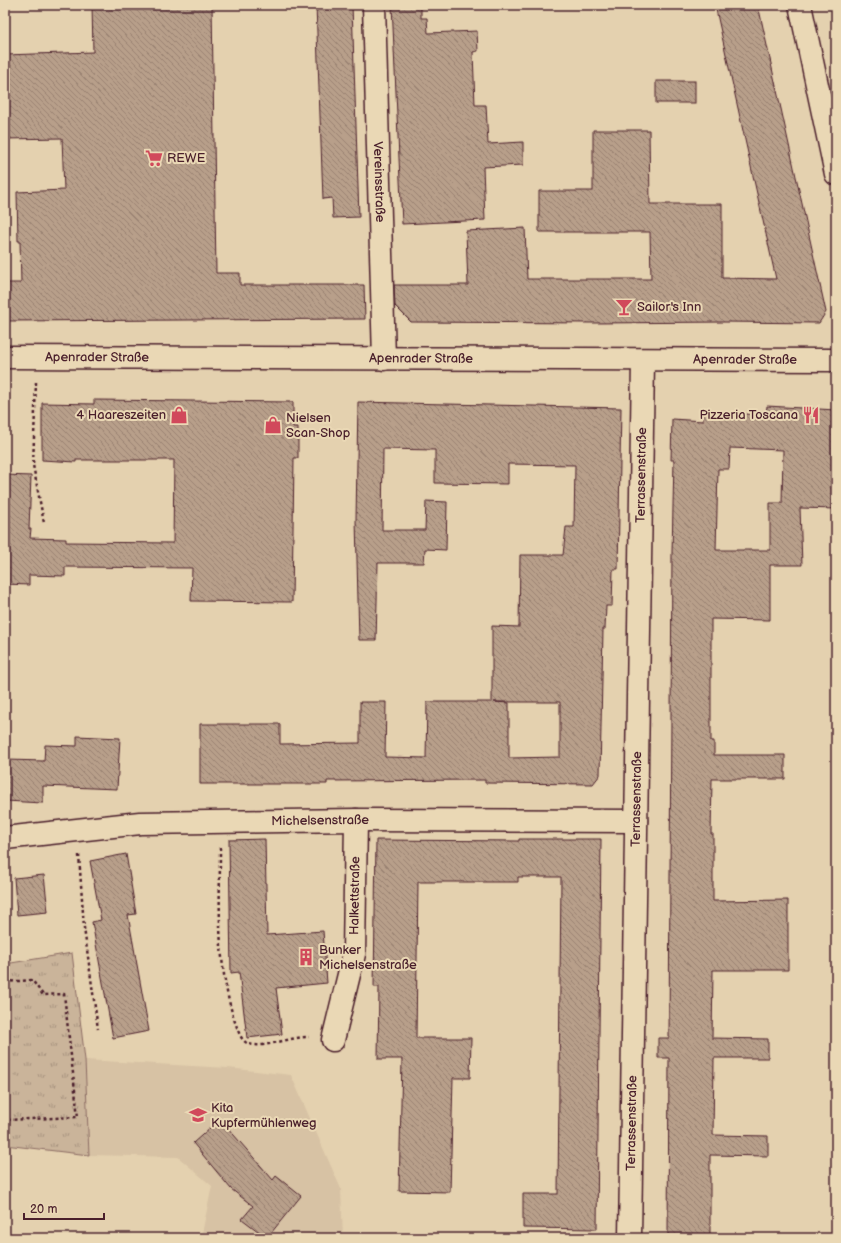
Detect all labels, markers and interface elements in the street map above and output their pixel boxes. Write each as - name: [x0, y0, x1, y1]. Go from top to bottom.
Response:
- street label: Vereinsstraße: [370, 141, 388, 223]
- supermarket icon: REWE: [144, 148, 164, 168]
- place label: REWE: [167, 150, 206, 166]
- bar icon: Sailor's Inn: [614, 297, 634, 317]
- place label: Sailor's Inn: [637, 299, 701, 315]
- street label: Apenrader Straße: [45, 349, 149, 366]
- street label: Apenrader Straße: [369, 350, 473, 367]
- street label: Apenrader Straße: [693, 351, 797, 368]
- shop icon: 4 Haareszeiten: [169, 405, 189, 425]
- restaurant icon: Pizzeria Toscana: [801, 405, 821, 425]
- place label: 4 Haareszeiten: [76, 407, 166, 423]
- place label: Pizzeria Toscana: [699, 407, 798, 423]
- place label: Nielsen Scan-Shop: [286, 410, 350, 441]
- shop icon: Nielsen Scan-Shop: [263, 415, 283, 435]
- street label: Terrassenstraße: [633, 427, 650, 523]
- street label: Terrassenstraße: [628, 751, 645, 847]
- street label: Michelsenstraße: [271, 812, 369, 829]
- street label: Halkettstraße: [346, 856, 363, 935]
- place label: Bunker Michelsenstraße: [319, 942, 417, 973]
- building icon: Bunker Michelsenstraße: [296, 947, 316, 967]
- street label: Terrassenstraße: [623, 1075, 640, 1171]
- place label: Kita Kupfermühlenweg: [211, 1100, 317, 1131]
- school or university icon: Kita Kupfermühlenweg: [188, 1105, 208, 1125]
- scale bar: [24, 1195, 104, 1221]
- text: 20 m: [30, 1202, 57, 1217]

